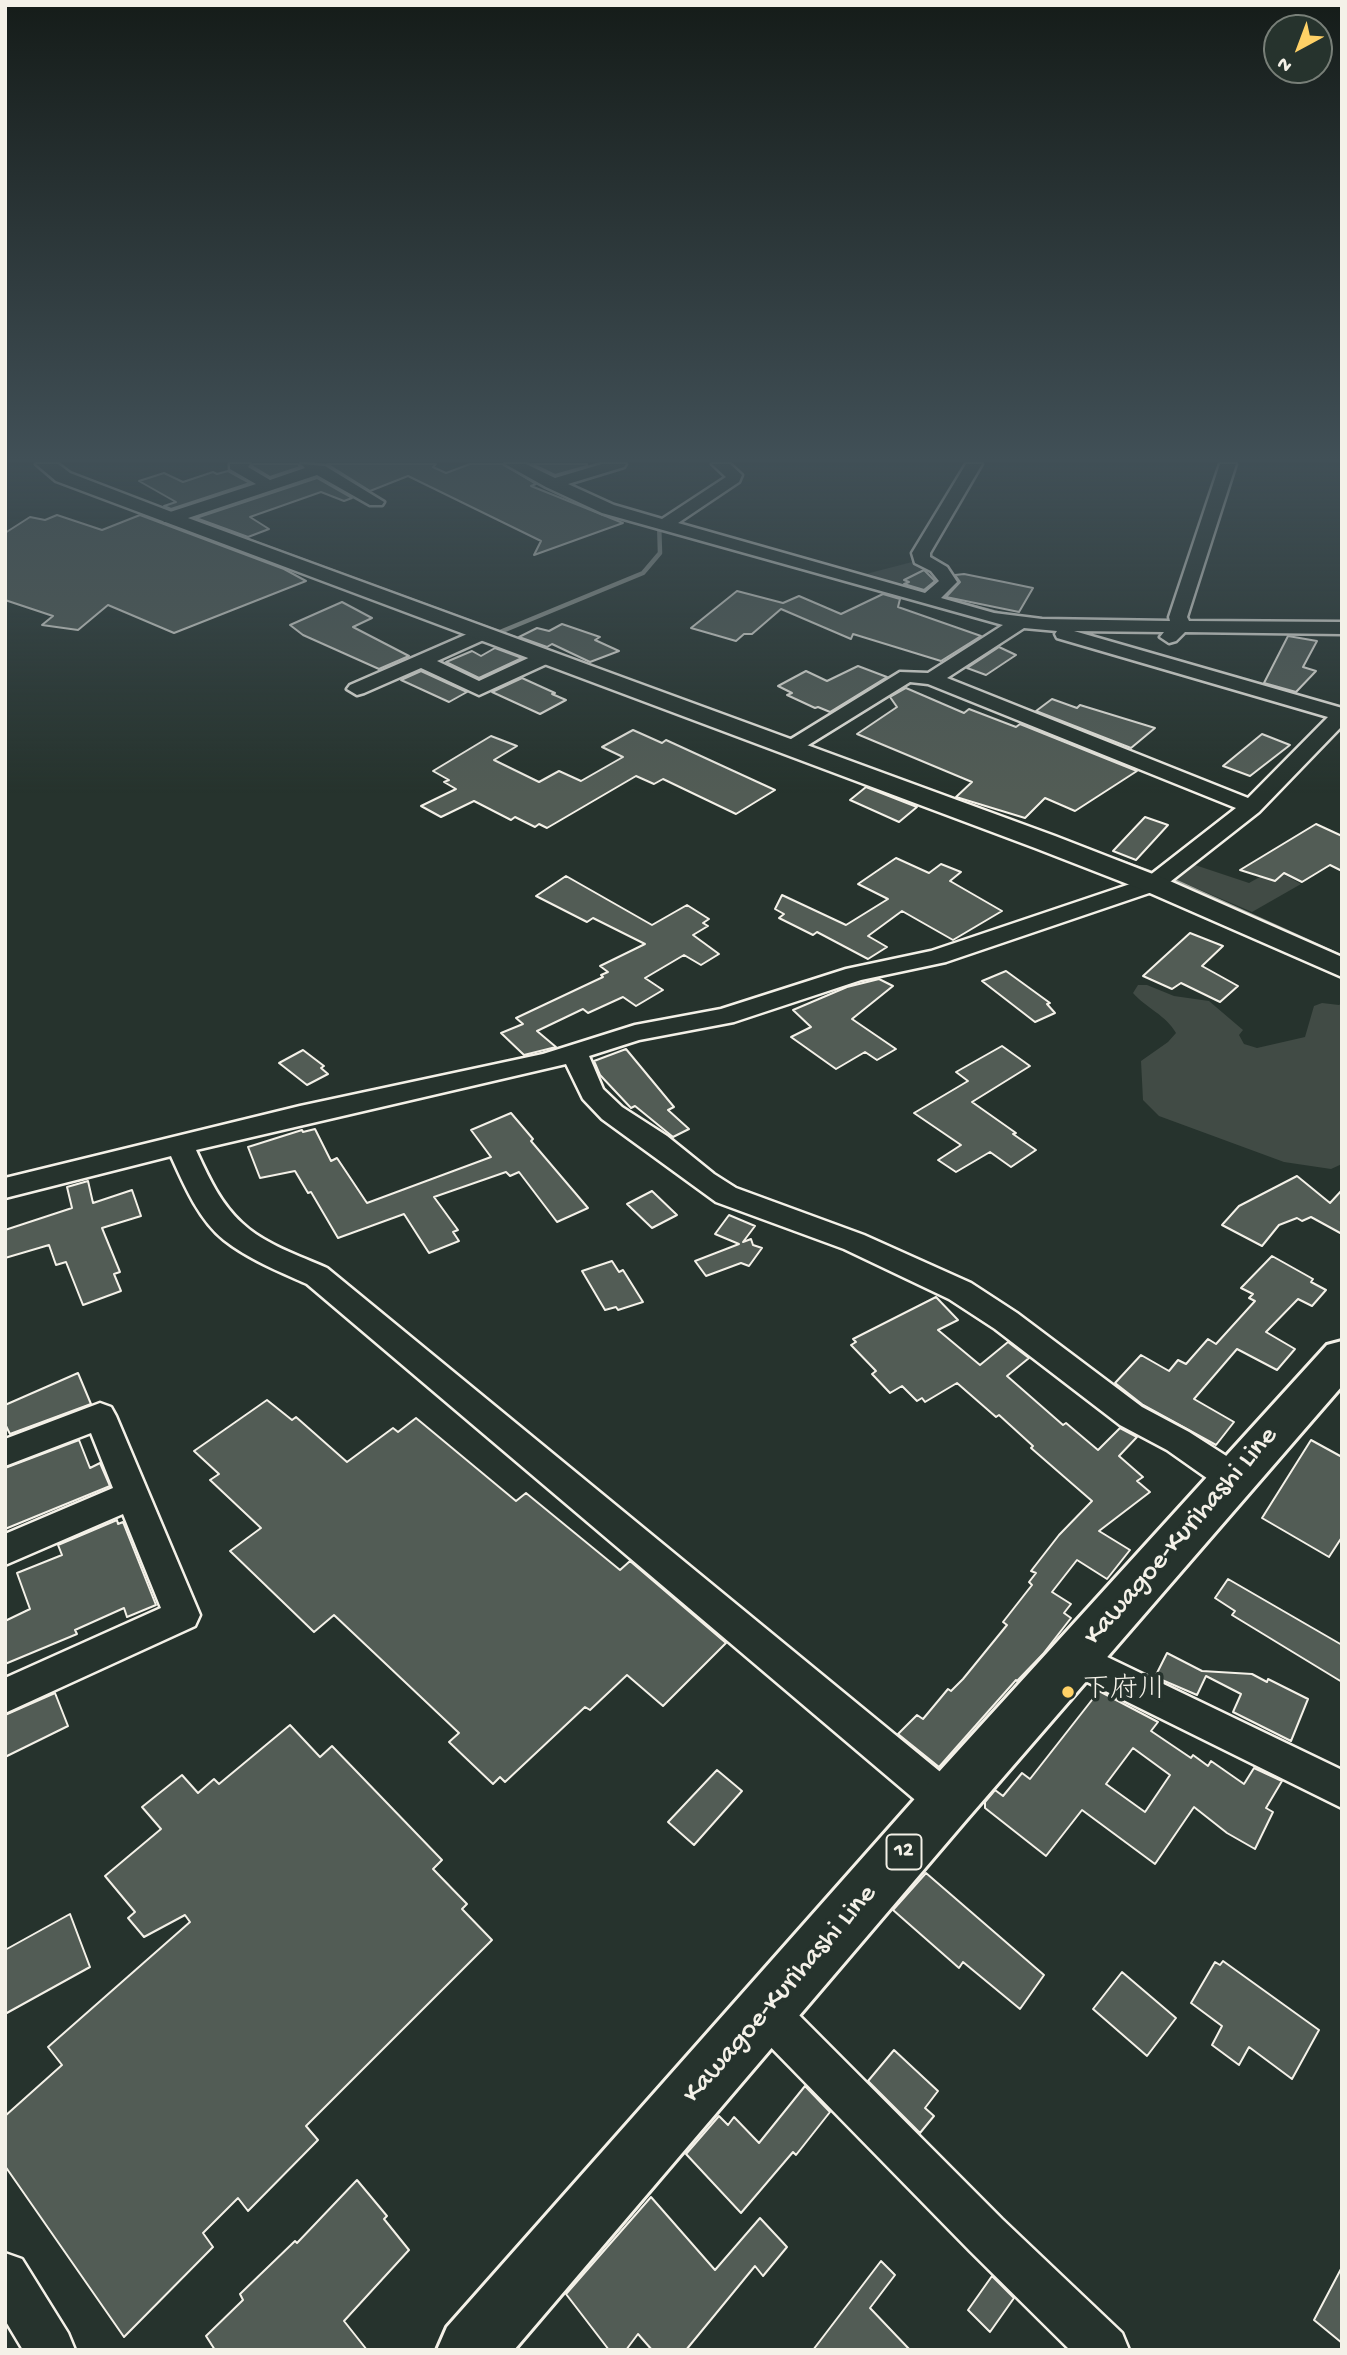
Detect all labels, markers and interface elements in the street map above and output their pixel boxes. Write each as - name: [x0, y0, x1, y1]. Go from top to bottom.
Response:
- north arrow: [1263, 14, 1333, 84]
- text: N: [1273, 51, 1297, 76]
- street label: Kawagoe-Kurihashi Line: [1078, 1421, 1286, 1653]
- place label: 下府川: [1082, 1675, 1166, 1709]
- marker: 下府川: [1060, 1684, 1076, 1700]
- road number: 12: [886, 1834, 922, 1870]
- street label: Kawagoe-Kurihashi Line: [677, 1879, 885, 2111]

